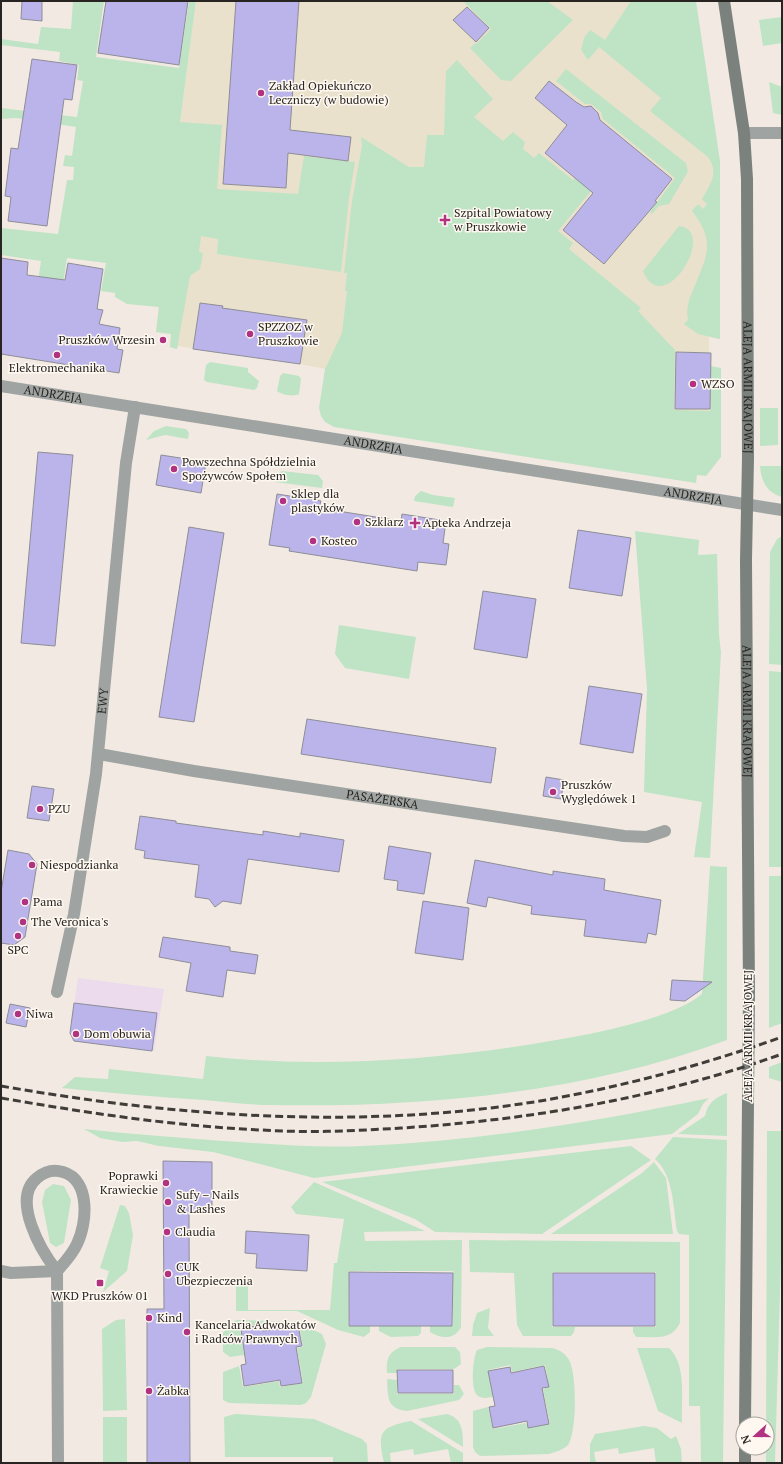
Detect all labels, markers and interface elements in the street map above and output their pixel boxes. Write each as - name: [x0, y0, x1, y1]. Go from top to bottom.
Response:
- place label: Zakład Opiekuńczo Leczniczy (w budowie): [269, 78, 389, 107]
- marker: Zakład Opiekuńczo Leczniczy (w budowie): [256, 88, 266, 98]
- place label: Szpital Powiatowy w Pruszkowie: [453, 205, 552, 234]
- marker: Szpital Powiatowy w Pruszkowie: [439, 214, 451, 226]
- place label: SPZZOZ w Pruszkowie: [258, 319, 319, 348]
- street label: ALEJA ARMII KRAJOWEJ: [741, 321, 756, 454]
- marker: SPZZOZ w Pruszkowie: [245, 329, 255, 339]
- place label: Pruszków Wrzesin: [58, 332, 155, 347]
- marker: Pruszków Wrzesin: [158, 335, 168, 345]
- marker: Elektromechanika: [52, 350, 62, 360]
- place label: Elektromechanika: [9, 360, 105, 375]
- place label: WZSO: [701, 376, 735, 391]
- marker: WZSO: [688, 379, 698, 389]
- street label: ANDRZEJA: [23, 382, 85, 406]
- street label: ANDRZEJA: [343, 433, 405, 457]
- place label: Powszechna Spółdzielnia Spożywców Społem: [182, 454, 316, 483]
- marker: Powszechna Spółdzielnia Spożywców Społem: [169, 464, 179, 474]
- street label: ANDRZEJA: [663, 483, 725, 508]
- place label: Sklep dla plastyków: [291, 486, 345, 515]
- marker: Sklep dla plastyków: [278, 496, 288, 506]
- place label: Szklarz: [365, 514, 404, 529]
- place label: Apteka Andrzeja: [423, 515, 511, 530]
- marker: Szklarz: [352, 517, 362, 527]
- marker: Apteka Andrzeja: [410, 518, 420, 528]
- place label: Kosteo: [321, 533, 357, 548]
- marker: Kosteo: [308, 536, 318, 546]
- street label: ALEJA ARMII KRAJOWEJ: [740, 645, 756, 778]
- street label: EWY: [94, 687, 111, 714]
- place label: Pruszków Wyględówek 1: [561, 777, 637, 806]
- street label: PASAŻERSKA: [345, 786, 420, 812]
- marker: Pruszków Wyględówek 1: [548, 787, 558, 797]
- place label: PZU: [48, 801, 70, 816]
- marker: PZU: [35, 804, 45, 814]
- place label: Niespodzianka: [40, 857, 119, 872]
- marker: Niespodzianka: [27, 860, 37, 870]
- place label: Pama: [33, 894, 63, 909]
- marker: Pama: [20, 897, 30, 907]
- place label: The Veronica's: [31, 914, 108, 929]
- marker: The Veronica's: [18, 917, 28, 927]
- marker: SPC: [13, 931, 23, 941]
- place label: SPC: [7, 942, 29, 957]
- street label: ALEJA ARMII KRAJOWEJ: [740, 970, 755, 1102]
- place label: Niwa: [26, 1006, 53, 1021]
- marker: Niwa: [13, 1009, 23, 1019]
- place label: Dom obuwia: [84, 1026, 151, 1041]
- marker: Dom obuwia: [71, 1029, 81, 1039]
- place label: Poprawki Krawieckie: [100, 1168, 158, 1197]
- marker: Poprawki Krawieckie: [161, 1178, 171, 1188]
- place label: Sufy – Nails & Lashes: [176, 1187, 239, 1216]
- marker: Sufy – Nails & Lashes: [163, 1197, 173, 1207]
- place label: Claudia: [175, 1224, 216, 1239]
- marker: Claudia: [162, 1227, 172, 1237]
- place label: CUK Ubezpieczenia: [176, 1259, 253, 1288]
- marker: CUK Ubezpieczenia: [163, 1269, 173, 1279]
- marker: WKD Pruszków 01: [95, 1278, 105, 1288]
- place label: WKD Pruszków 01: [51, 1288, 149, 1303]
- place label: Kind: [157, 1310, 182, 1325]
- marker: Kind: [144, 1313, 154, 1323]
- place label: Kancelaria Adwokatów i Radców Prawnych: [195, 1317, 316, 1346]
- marker: Kancelaria Adwokatów i Radców Prawnych: [182, 1327, 192, 1337]
- place label: Żabka: [157, 1383, 189, 1398]
- marker: Żabka: [144, 1386, 154, 1396]
- north arrow: [735, 1416, 775, 1456]
- text: N: [737, 1433, 754, 1446]

